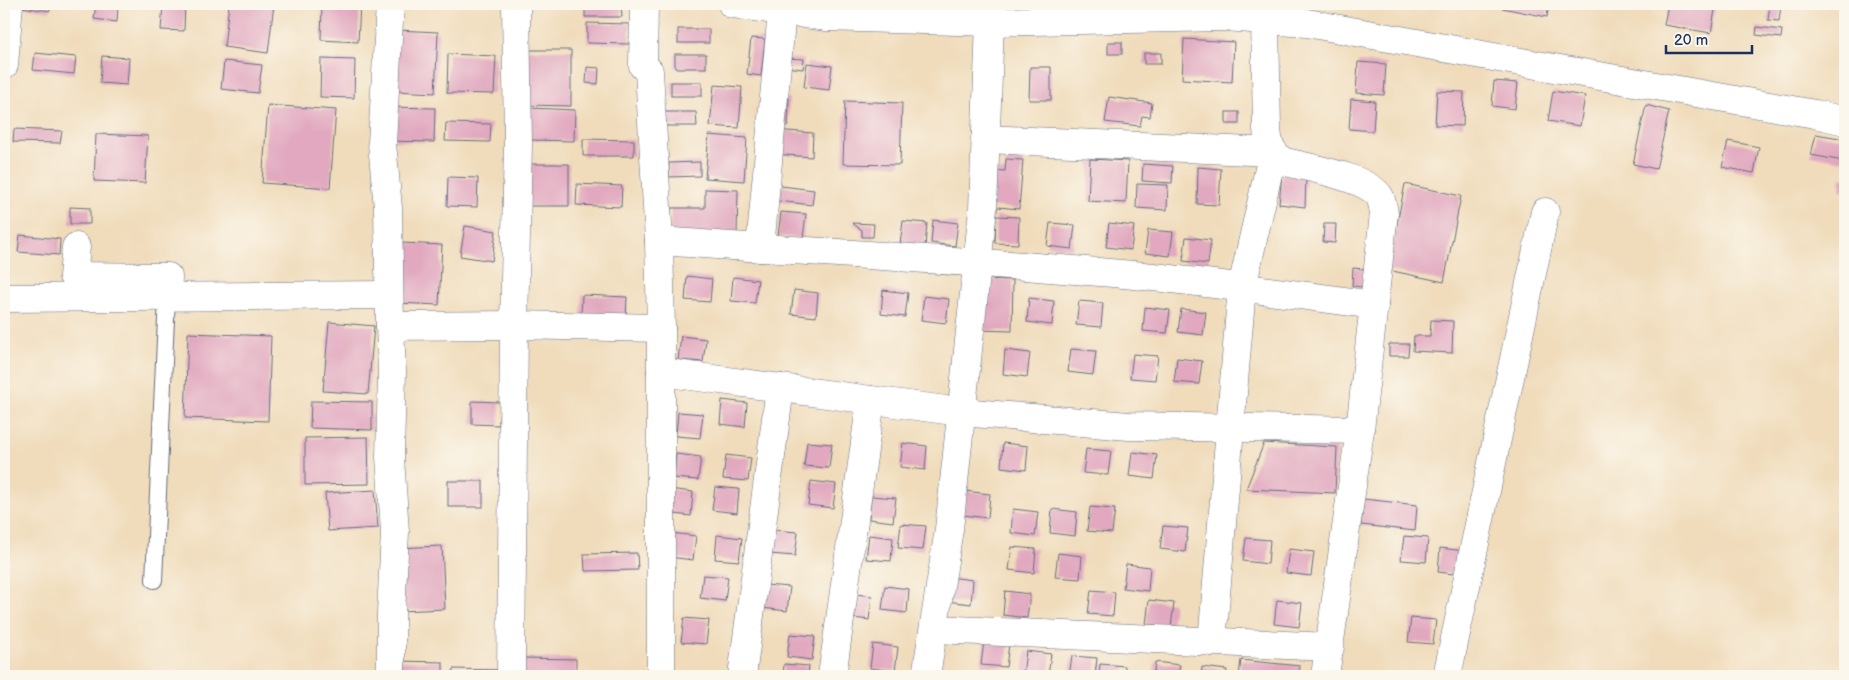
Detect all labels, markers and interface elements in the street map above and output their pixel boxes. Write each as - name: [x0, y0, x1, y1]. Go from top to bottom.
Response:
- scale bar: [1666, 22, 1753, 54]
- text: 20 m: [1674, 31, 1708, 50]

